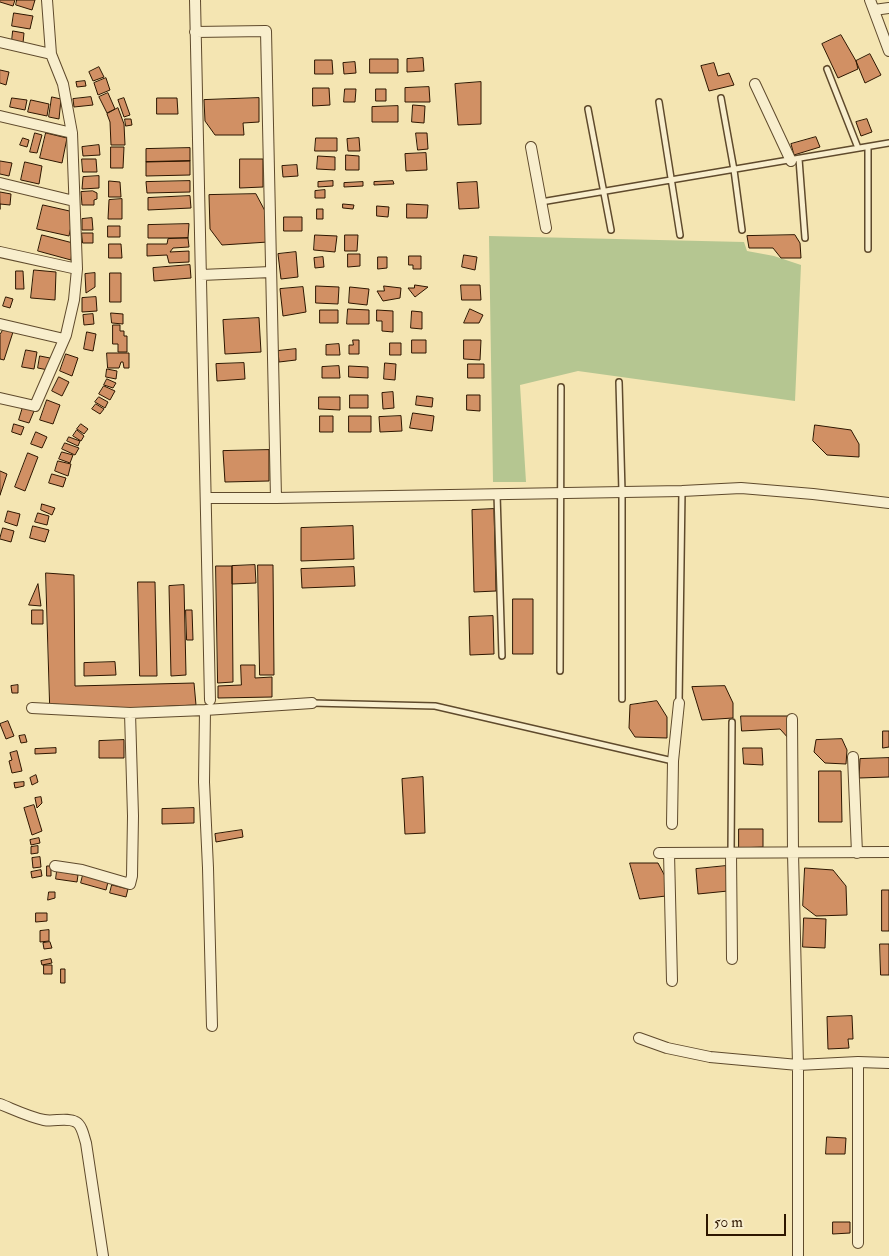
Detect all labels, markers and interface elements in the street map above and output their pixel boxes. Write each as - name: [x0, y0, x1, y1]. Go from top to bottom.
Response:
- scale bar: [709, 1204, 789, 1236]
- text: 50 m: [714, 1213, 743, 1232]

